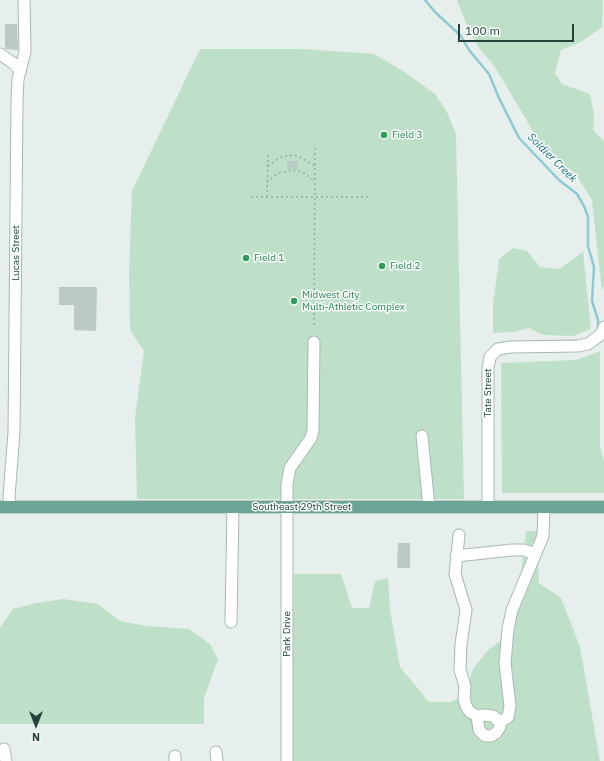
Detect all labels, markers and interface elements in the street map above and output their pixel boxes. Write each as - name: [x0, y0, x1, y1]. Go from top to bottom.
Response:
- scale bar: [460, 16, 576, 42]
- text: 100 m: [465, 23, 500, 38]
- place label: Field 3: [392, 129, 422, 141]
- marker: Field 3: [379, 130, 389, 140]
- water label: Soldier Creek: [525, 131, 579, 185]
- street label: Lucas Street: [10, 225, 22, 281]
- place label: Field 1: [254, 252, 284, 264]
- marker: Field 1: [241, 253, 251, 263]
- place label: Field 2: [390, 260, 420, 272]
- marker: Field 2: [377, 261, 387, 271]
- place label: Midwest City Multi-Athletic Complex: [302, 289, 405, 312]
- marker: Midwest City Multi-Athletic Complex: [289, 296, 299, 306]
- street label: Tate Street: [482, 368, 494, 418]
- street label: Southeast 29th Street: [253, 501, 351, 513]
- street label: Park Drive: [281, 611, 293, 657]
- north arrow: [16, 705, 56, 745]
- text: N: [32, 730, 40, 744]

